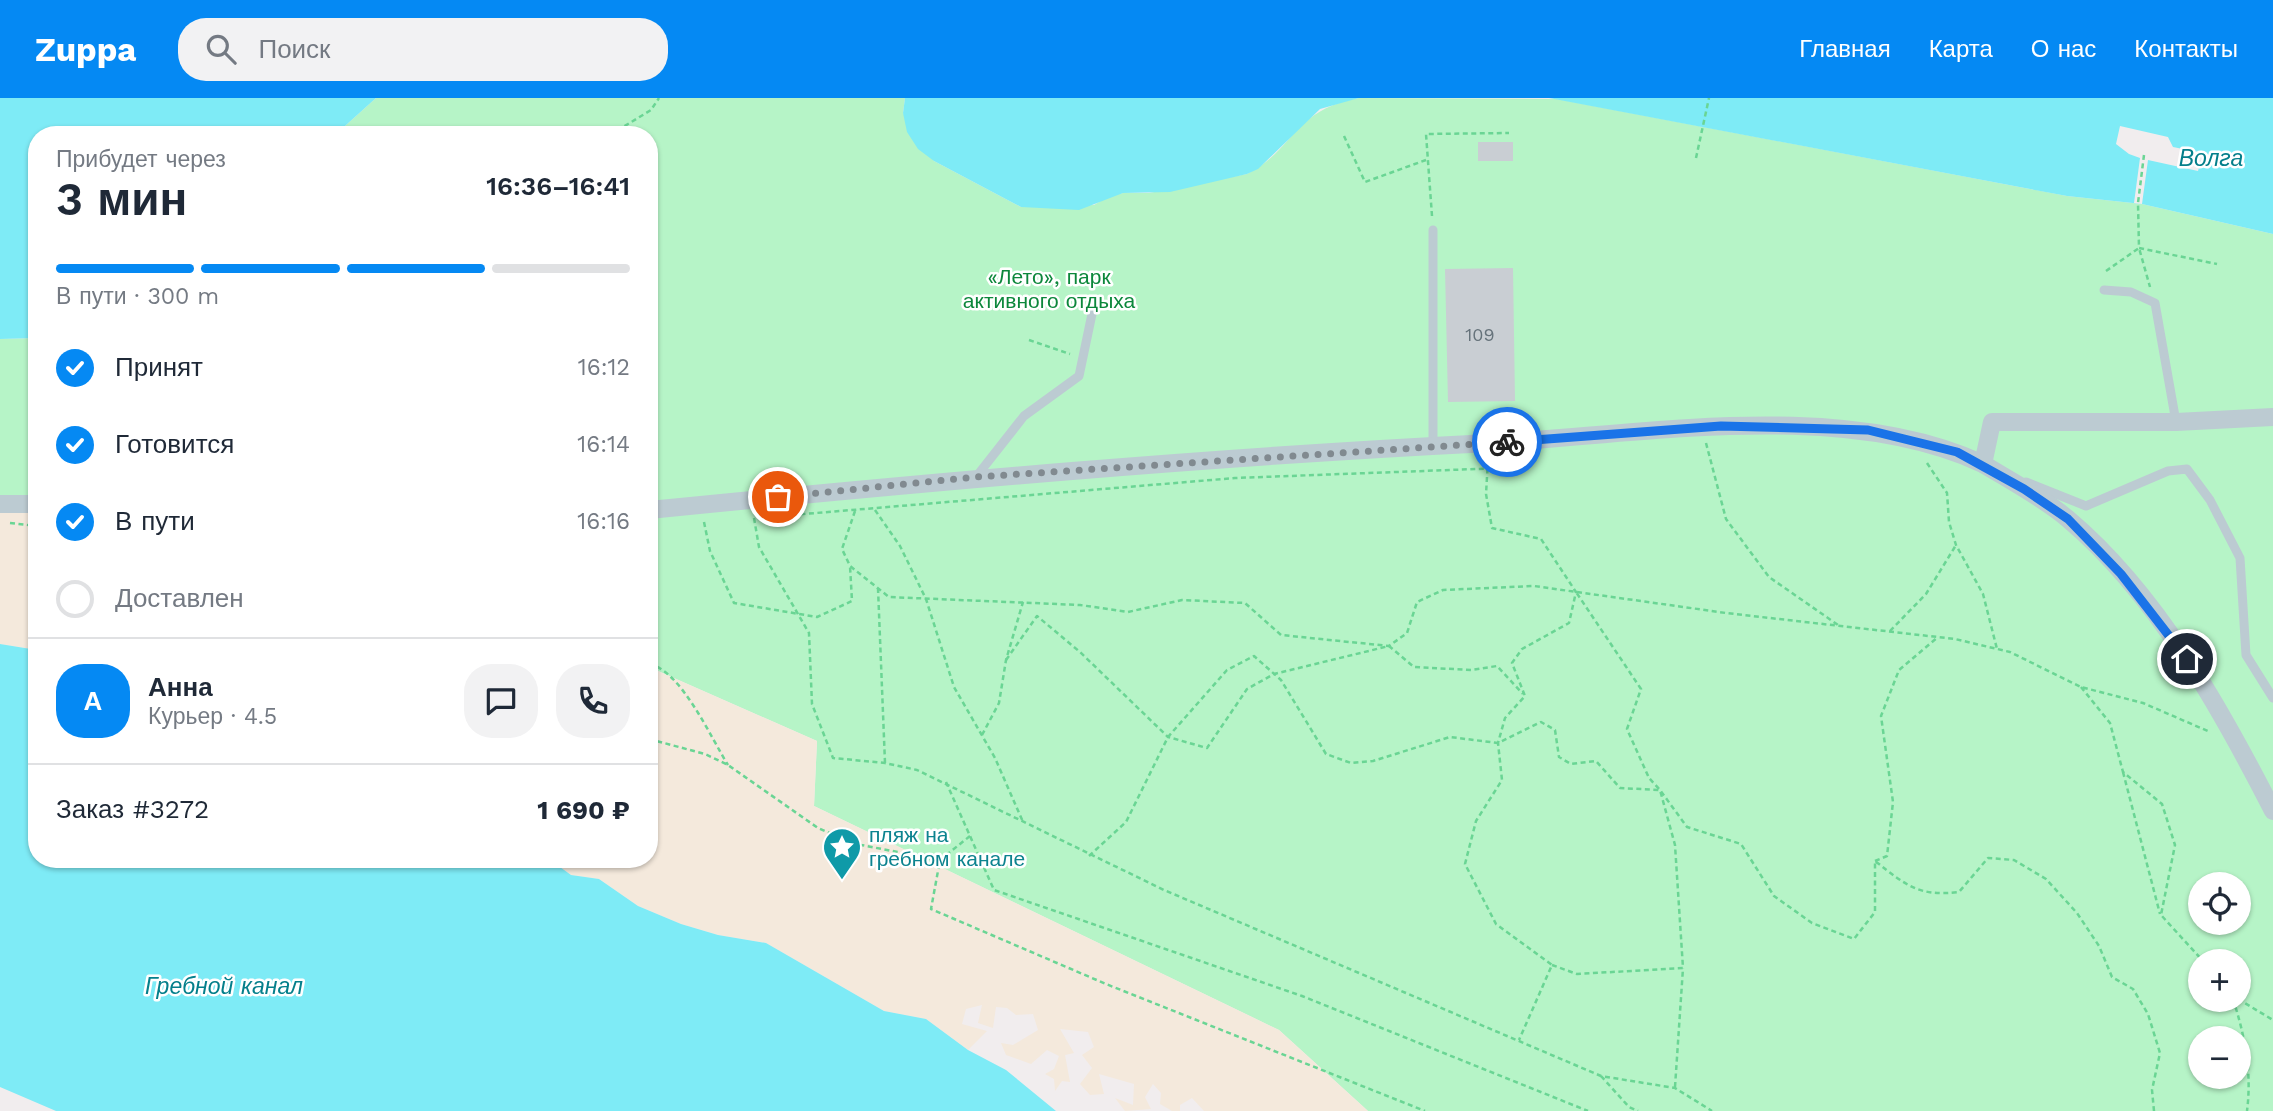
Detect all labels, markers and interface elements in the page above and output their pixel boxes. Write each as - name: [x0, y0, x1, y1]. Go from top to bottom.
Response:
- search box: [178, 18, 668, 81]
- text: Zuppa: [35, 30, 136, 69]
- icon: search: [202, 30, 240, 68]
- text: Поиск: [258, 34, 330, 64]
- text: Главная: [1799, 35, 1891, 63]
- text: Карта: [1929, 35, 1993, 63]
- text: О нас: [2031, 35, 2096, 63]
- text: Контакты: [2134, 35, 2238, 63]
- water label: Волга: [2179, 145, 2243, 172]
- text: Прибудет через: [56, 146, 226, 173]
- text: 16:36–16:41: [486, 171, 630, 201]
- text: 3 мин: [56, 172, 187, 226]
- park label: «Лето», парк активного отдыха: [963, 264, 1135, 313]
- text: В пути · 300 m: [56, 283, 219, 310]
- house number: 109: [1465, 324, 1495, 345]
- icon: check: [56, 349, 94, 387]
- text: Принят: [115, 352, 203, 382]
- text: 16:12: [578, 354, 630, 381]
- courier: [1472, 407, 1542, 477]
- icon: bike: [1488, 423, 1526, 461]
- icon: check: [56, 426, 94, 464]
- text: Готовится: [115, 429, 234, 459]
- text: 16:14: [577, 431, 630, 458]
- pin: [748, 467, 808, 527]
- icon: bag: [759, 478, 797, 516]
- icon: check: [56, 503, 94, 541]
- text: В пути: [115, 506, 195, 536]
- text: 16:16: [577, 508, 630, 535]
- text: Доставлен: [115, 583, 244, 613]
- pin: [2157, 629, 2217, 689]
- icon: home: [2168, 640, 2206, 678]
- button: chat: [464, 664, 538, 738]
- button: phone: [556, 664, 630, 738]
- text: Анна: [148, 672, 213, 702]
- text: А: [84, 686, 102, 716]
- text: Курьер · 4.5: [148, 703, 277, 730]
- text: Заказ #3272: [56, 794, 209, 824]
- text: 1 690 ₽: [537, 795, 630, 825]
- place label: пляж на гребном канале: [869, 822, 1025, 871]
- place icon: пляж на гребном канале: [821, 826, 863, 881]
- map controls: [2188, 872, 2251, 1089]
- button: locate: [2188, 872, 2251, 935]
- button: +: [2188, 949, 2251, 1012]
- water label: Гребной канал: [145, 973, 303, 1000]
- button: −: [2188, 1026, 2251, 1089]

